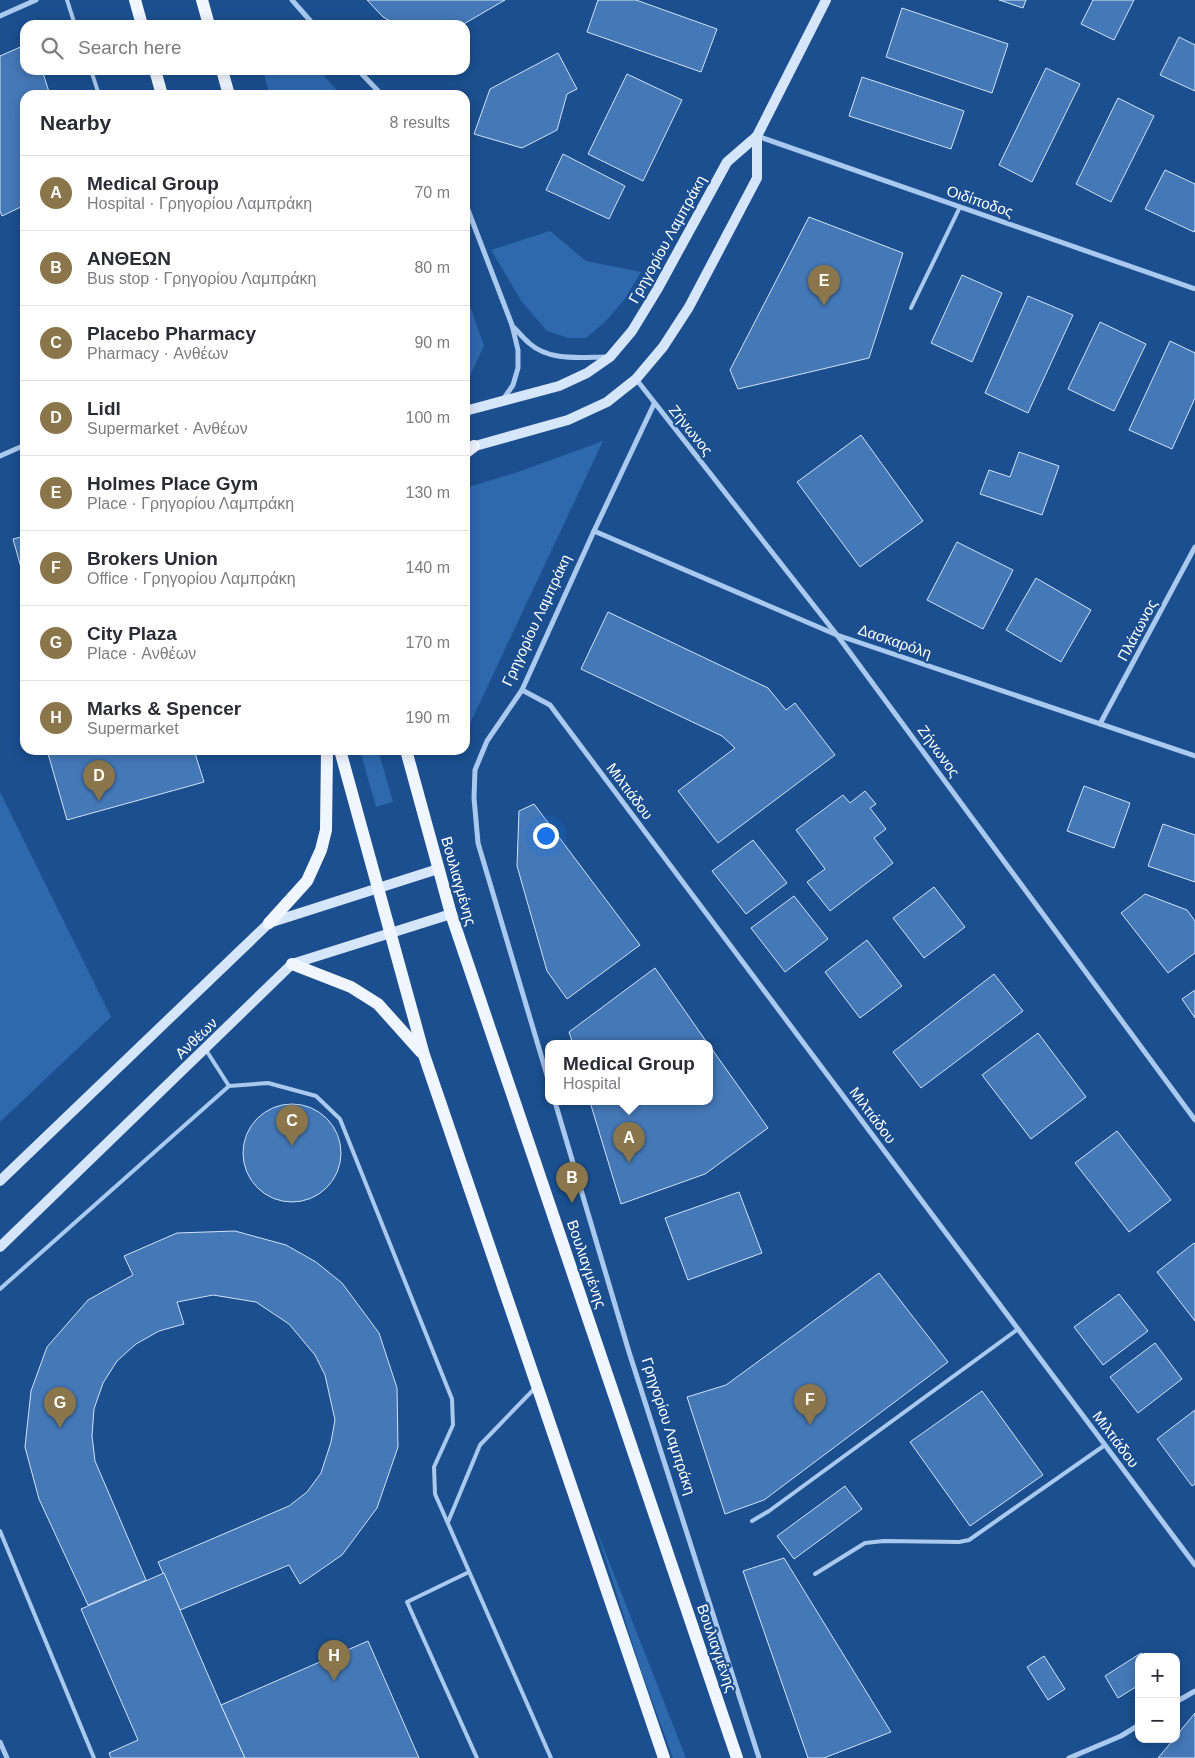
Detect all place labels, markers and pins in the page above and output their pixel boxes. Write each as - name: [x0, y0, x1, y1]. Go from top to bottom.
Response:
- pin: E: [808, 265, 840, 306]
- pin: D: [83, 760, 115, 801]
- pin: C: [276, 1105, 308, 1146]
- pin: A: [613, 1122, 645, 1163]
- pin: B: [556, 1162, 588, 1203]
- pin: F: [794, 1384, 826, 1425]
- pin: G: [44, 1387, 76, 1428]
- pin: H: [318, 1640, 350, 1681]

